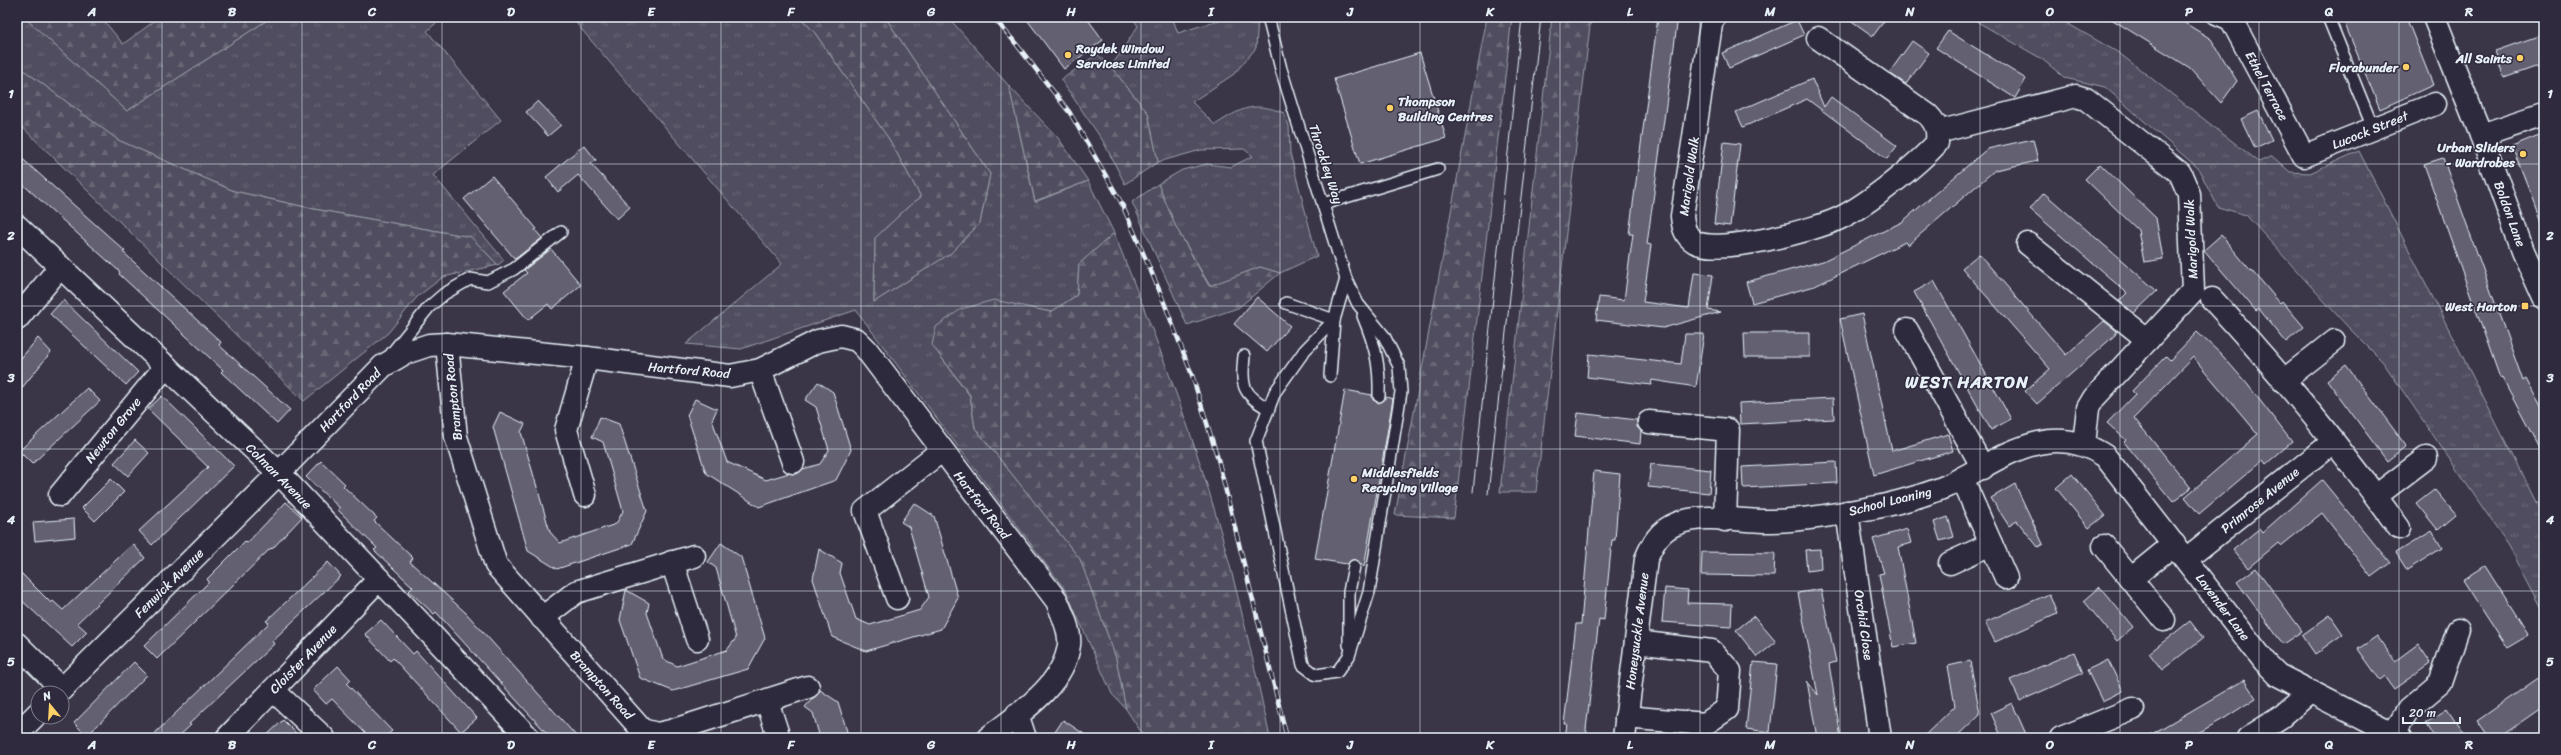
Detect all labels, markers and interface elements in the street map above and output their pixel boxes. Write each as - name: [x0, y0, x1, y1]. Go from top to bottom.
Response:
- text: A: [87, 0, 96, 23]
- text: B: [228, 0, 237, 23]
- text: C: [367, 0, 377, 23]
- text: D: [507, 0, 515, 23]
- text: E: [647, 0, 656, 23]
- text: F: [786, 0, 795, 23]
- text: G: [926, 0, 936, 23]
- text: H: [1065, 0, 1076, 23]
- text: I: [1207, 0, 1215, 23]
- text: J: [1346, 0, 1354, 23]
- text: K: [1485, 0, 1495, 23]
- text: L: [1627, 0, 1634, 23]
- text: M: [1764, 0, 1776, 23]
- text: N: [1904, 0, 1915, 23]
- text: O: [2045, 0, 2055, 23]
- text: P: [2185, 0, 2193, 23]
- text: Q: [2324, 0, 2334, 23]
- text: R: [2464, 0, 2473, 23]
- place label: Raydek Window Services Limited: [1075, 37, 1171, 75]
- street label: Ethel Terrace: [2239, 47, 2295, 125]
- place label: All Saints: [2455, 47, 2513, 70]
- marker: Raydek Window Services Limited: [1063, 50, 1073, 60]
- marker: All Saints: [2515, 53, 2525, 63]
- place label: Florabunder: [2328, 56, 2400, 79]
- marker: Florabunder: [2401, 62, 2411, 72]
- text: 1: [8, 82, 14, 105]
- text: 1: [2547, 82, 2553, 105]
- place label: Thompson Building Centres: [1398, 90, 1494, 128]
- marker: Thompson Building Centres: [1385, 103, 1395, 113]
- street label: Lucock Street: [2328, 104, 2412, 156]
- street label: Throckley Way: [1302, 121, 1350, 207]
- street label: Marigold Walk: [1672, 135, 1706, 217]
- place label: Urban Sliders - Wardrobes: [2437, 136, 2516, 174]
- marker: Urban Sliders - Wardrobes: [2518, 149, 2528, 159]
- street label: Boldon Lane: [2487, 178, 2533, 250]
- street label: Marigold Walk: [2177, 198, 2205, 280]
- text: 2: [6, 224, 15, 247]
- text: 2: [2545, 224, 2554, 247]
- place label: West Harton: [2445, 295, 2518, 318]
- marker: West Harton: [2520, 301, 2530, 311]
- street label: Brampton Road: [437, 351, 469, 442]
- street label: Hartford Road: [647, 355, 732, 385]
- street label: Hartford Road: [313, 362, 388, 438]
- text: 3: [6, 366, 15, 389]
- text: 3: [2545, 366, 2554, 389]
- district label: WEST HARTON: [1905, 367, 2029, 397]
- street label: Newton Grove: [79, 391, 147, 468]
- street label: Colman Avenue: [240, 437, 318, 515]
- place label: Middlesfields Recycling Village: [1361, 461, 1459, 499]
- street label: Primrose Avenue: [2215, 461, 2305, 539]
- street label: Hartford Road: [948, 466, 1017, 545]
- marker: Middlesfields Recycling Village: [1349, 474, 1359, 484]
- street label: School Loaning: [1846, 479, 1934, 522]
- text: 4: [6, 508, 16, 531]
- text: 4: [2545, 508, 2555, 531]
- street label: Fenwick Avenue: [128, 542, 210, 624]
- street label: Lavender Lane: [2190, 568, 2257, 646]
- street label: Honeysuckle Avenue: [1618, 571, 1656, 691]
- street label: Orchid Close: [1848, 588, 1880, 662]
- street label: Cloister Avenue: [264, 619, 342, 699]
- street label: Brampton Road: [564, 645, 641, 726]
- text: 5: [7, 650, 15, 673]
- text: 5: [2546, 650, 2554, 673]
- north arrow: [30, 685, 70, 725]
- text: N: [40, 686, 54, 706]
- scale bar: [2403, 699, 2460, 725]
- text: 20 m: [2409, 702, 2436, 724]
- text: A: [87, 733, 96, 755]
- text: B: [228, 733, 237, 755]
- text: C: [367, 733, 377, 755]
- text: D: [507, 733, 515, 755]
- text: E: [647, 733, 656, 755]
- text: F: [786, 733, 795, 755]
- text: G: [926, 733, 936, 755]
- text: H: [1065, 733, 1076, 755]
- text: I: [1207, 733, 1215, 755]
- text: J: [1346, 733, 1354, 755]
- text: K: [1485, 733, 1495, 755]
- text: L: [1627, 733, 1634, 755]
- text: M: [1764, 733, 1776, 755]
- text: N: [1904, 733, 1915, 755]
- text: O: [2045, 733, 2055, 755]
- text: P: [2185, 733, 2193, 755]
- text: Q: [2324, 733, 2334, 755]
- text: R: [2464, 733, 2473, 755]

